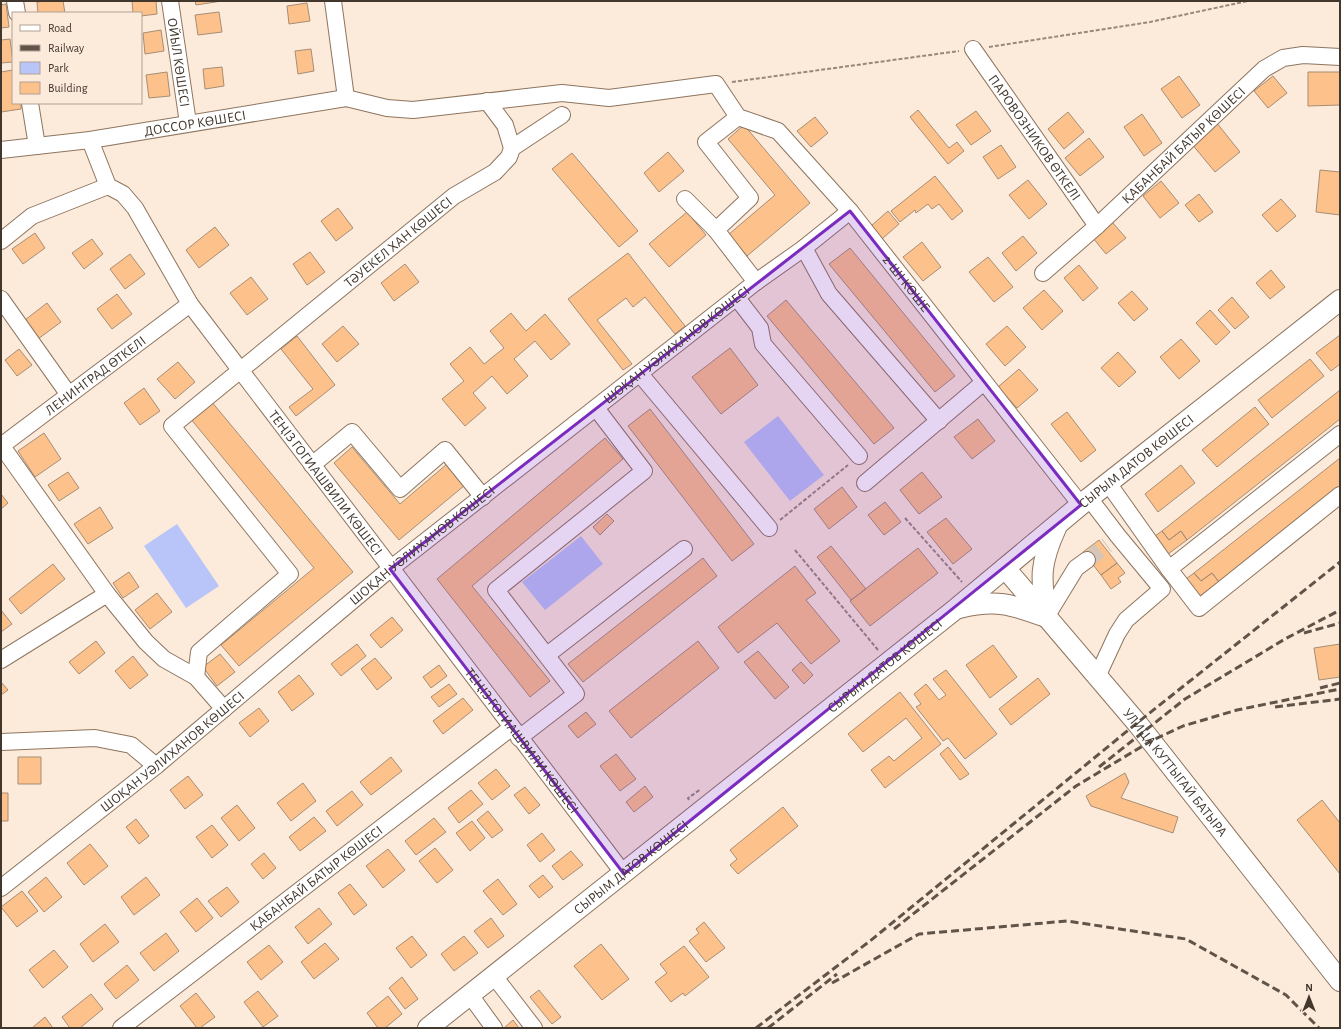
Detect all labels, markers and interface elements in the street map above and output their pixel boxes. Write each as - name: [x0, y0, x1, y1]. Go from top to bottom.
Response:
- legend: [12, 12, 142, 104]
- street label: ОЙЫЛ КӨШЕСІ: [165, 17, 192, 108]
- text: Road: [48, 22, 72, 34]
- text: Railway: [48, 42, 84, 55]
- text: Park: [48, 62, 69, 74]
- street label: ПАРОВОЗНИКОВ ӨТКЕЛІ: [985, 73, 1083, 203]
- text: Building: [48, 82, 88, 94]
- street label: ҚАБАНБАЙ БАТЫР КӨШЕСІ: [1120, 84, 1248, 207]
- street label: ДОССОР КӨШЕСІ: [143, 109, 247, 139]
- street label: ТӘУЕКЕЛ ХАН КӨШЕСІ: [342, 194, 455, 290]
- street label: 2-ШІ КӨШЕ: [880, 253, 932, 315]
- street label: ШОҚАН УӘЛИХАНОВ КӨШЕСІ: [601, 284, 753, 407]
- street label: ЛЕНИНГРАД ӨТКЕЛІ: [43, 334, 149, 418]
- street label: ТЕҢІЗ ГОГИАШВИЛИ КӨШЕСІ: [266, 408, 385, 558]
- street label: СЫРЫМ ДАТОВ КӨШЕСІ: [1076, 412, 1197, 511]
- street label: ШОҚАН УӘЛИХАНОВ КӨШЕСІ: [347, 484, 498, 608]
- street label: СЫРЫМ ДАТОВ КӨШЕСІ: [825, 617, 945, 716]
- street label: ТЕҢІЗ ГОГИАШВИЛИ КӨШЕСІ: [462, 666, 581, 816]
- street label: ШОҚАН УӘЛИХАНОВ КӨШЕСІ: [98, 689, 247, 815]
- street label: УЛИЦА КУТТЫГАЙ БАТЫРА: [1120, 706, 1229, 839]
- street label: СЫРЫМ ДАТОВ КӨШЕСІ: [572, 818, 691, 917]
- street label: ҚАБАНБАЙ БАТЫР КӨШЕСІ: [247, 823, 386, 934]
- north arrow: [1289, 977, 1329, 1017]
- text: N: [1305, 982, 1313, 993]

